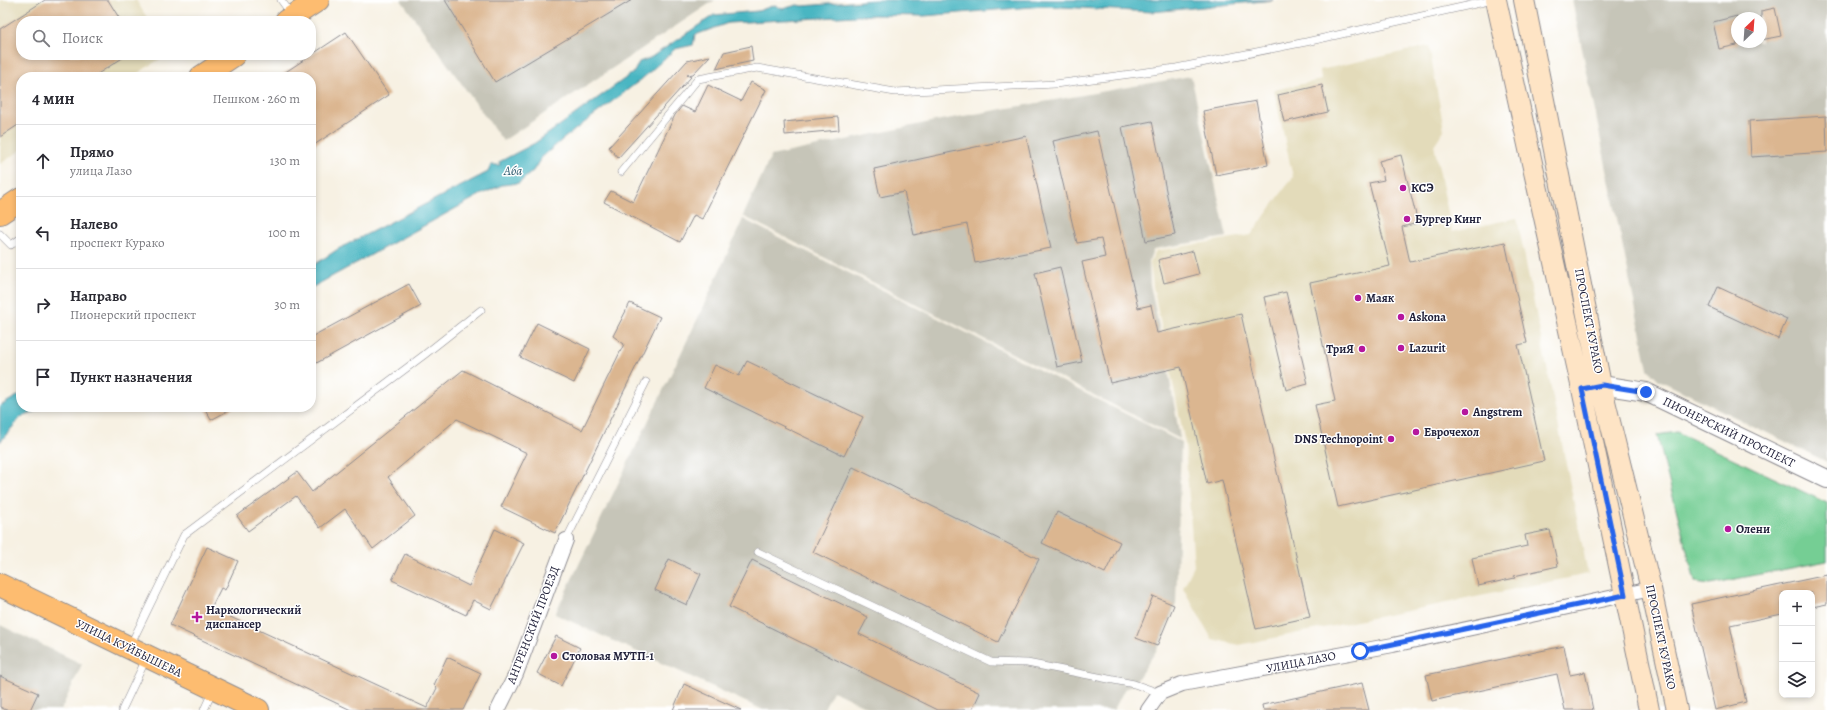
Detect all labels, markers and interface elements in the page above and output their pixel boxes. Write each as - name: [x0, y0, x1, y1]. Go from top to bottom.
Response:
- north arrow: [1731, 12, 1767, 48]
- search box: [16, 16, 316, 60]
- icon: search: [30, 27, 52, 49]
- text: Поиск: [62, 28, 103, 48]
- text: 4 мин: [32, 87, 75, 110]
- text: Пешком · 260 m: [212, 90, 300, 107]
- text: Прямо: [70, 142, 114, 162]
- icon: ahead: [32, 150, 54, 172]
- text: 130 m: [270, 152, 300, 169]
- text: улица Лазо: [70, 162, 132, 179]
- water label: Аба: [503, 162, 522, 179]
- place label: КСЭ: [1411, 180, 1434, 196]
- marker: КСЭ: [1398, 183, 1408, 193]
- place label: Бургер Кинг: [1415, 211, 1482, 227]
- text: Налево: [70, 214, 118, 234]
- marker: Бургер Кинг: [1402, 214, 1412, 224]
- icon: left: [32, 222, 54, 244]
- text: 100 m: [268, 224, 300, 241]
- text: проспект Курако: [70, 234, 165, 251]
- street label: ПРОСПЕКТ КУРАКО: [1571, 267, 1607, 375]
- text: Направо: [70, 286, 127, 306]
- place label: Маяк: [1366, 290, 1395, 306]
- marker: Маяк: [1353, 293, 1363, 303]
- icon: right: [32, 294, 54, 316]
- text: 30 m: [274, 296, 300, 313]
- text: Пионерский проспект: [70, 306, 196, 323]
- place label: Askona: [1408, 309, 1446, 325]
- marker: Askona: [1396, 312, 1406, 322]
- place label: Lazurit: [1409, 340, 1446, 356]
- place label: ТриЯ: [1326, 341, 1354, 357]
- marker: Lazurit: [1396, 343, 1406, 353]
- marker: ТриЯ: [1357, 344, 1367, 354]
- icon: arrive: [32, 366, 54, 388]
- text: Пункт назначения: [70, 367, 192, 387]
- route end: [1637, 383, 1655, 401]
- street label: ПИОНЕРСКИЙ ПРОСПЕКТ: [1660, 393, 1798, 471]
- place label: Angstrem: [1472, 404, 1522, 420]
- marker: Angstrem: [1460, 407, 1470, 417]
- place label: Еврочехол: [1424, 424, 1479, 440]
- marker: Еврочехол: [1411, 427, 1421, 437]
- place label: DNS Technopoint: [1294, 431, 1383, 447]
- marker: DNS Technopoint: [1386, 434, 1396, 444]
- place label: Олени: [1736, 521, 1770, 537]
- marker: Олени: [1723, 524, 1733, 534]
- street label: АНГРЕНСКИЙ ПРОЕЗД: [503, 564, 563, 687]
- street label: ПРОСПЕКТ КУРАКО: [1642, 583, 1680, 691]
- map controls: [1779, 590, 1815, 698]
- button: +: [1779, 590, 1815, 626]
- place label: Наркологический диспансер: [205, 602, 301, 632]
- marker: Наркологический диспансер: [191, 611, 203, 623]
- street label: УЛИЦА КУЙБЫШЕВА: [73, 615, 186, 681]
- button: −: [1779, 626, 1815, 662]
- route start: [1351, 642, 1369, 660]
- street label: УЛИЦА ЛАЗО: [1265, 647, 1337, 677]
- place label: Столовая МУТП-1: [562, 648, 654, 664]
- marker: Столовая МУТП-1: [549, 651, 559, 661]
- button: layers: [1779, 662, 1815, 698]

